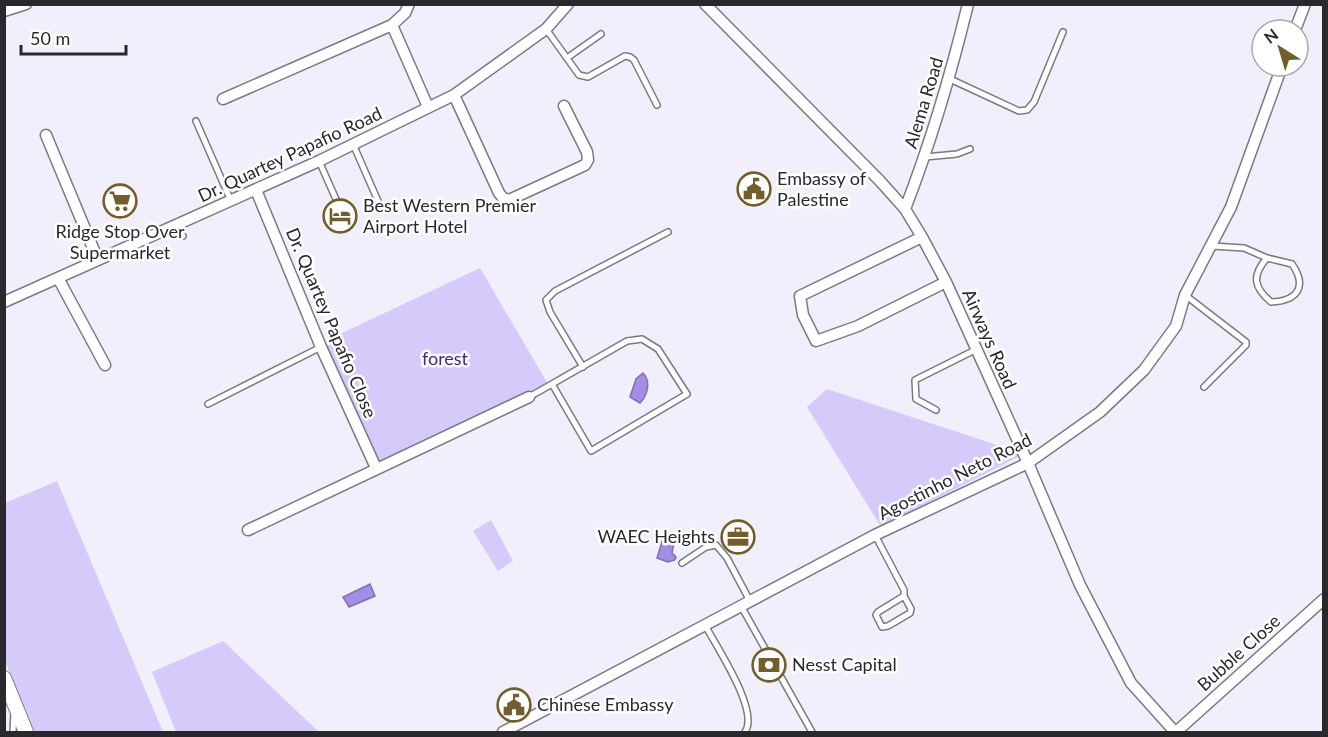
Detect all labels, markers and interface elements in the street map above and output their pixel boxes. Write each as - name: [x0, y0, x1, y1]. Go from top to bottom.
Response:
- scale bar: [21, 18, 126, 56]
- north arrow: [1250, 18, 1310, 78]
- text: N: [1260, 24, 1281, 47]
- text: 50 m: [30, 27, 70, 49]
- street label: Alema Road: [899, 54, 947, 151]
- street label: Dr. Quartey Papafio Road: [194, 102, 385, 206]
- place label: Embassy of Palestine: [777, 167, 867, 210]
- public building icon: Embassy of Palestine: [736, 171, 772, 207]
- supermarket icon: Ridge Stop Over Supermarket: [102, 183, 138, 219]
- place label: Best Western Premier Airport Hotel: [363, 194, 537, 237]
- hotel icon: Best Western Premier Airport Hotel: [322, 198, 358, 234]
- place label: Ridge Stop Over Supermarket: [55, 220, 185, 263]
- street label: Dr. Quartey Papafio Close: [282, 224, 382, 421]
- street label: Airways Road: [958, 285, 1022, 392]
- park label: forest: [422, 347, 469, 369]
- street label: Agostinho Neto Road: [874, 428, 1035, 524]
- office icon: WAEC Heights: [720, 519, 756, 555]
- place label: WAEC Heights: [597, 525, 715, 547]
- street label: Bubble Close: [1192, 609, 1284, 695]
- bank icon: Nesst Capital: [751, 647, 787, 683]
- place label: Nesst Capital: [792, 653, 897, 675]
- public building icon: Chinese Embassy: [496, 687, 532, 723]
- place label: Chinese Embassy: [537, 693, 674, 715]

